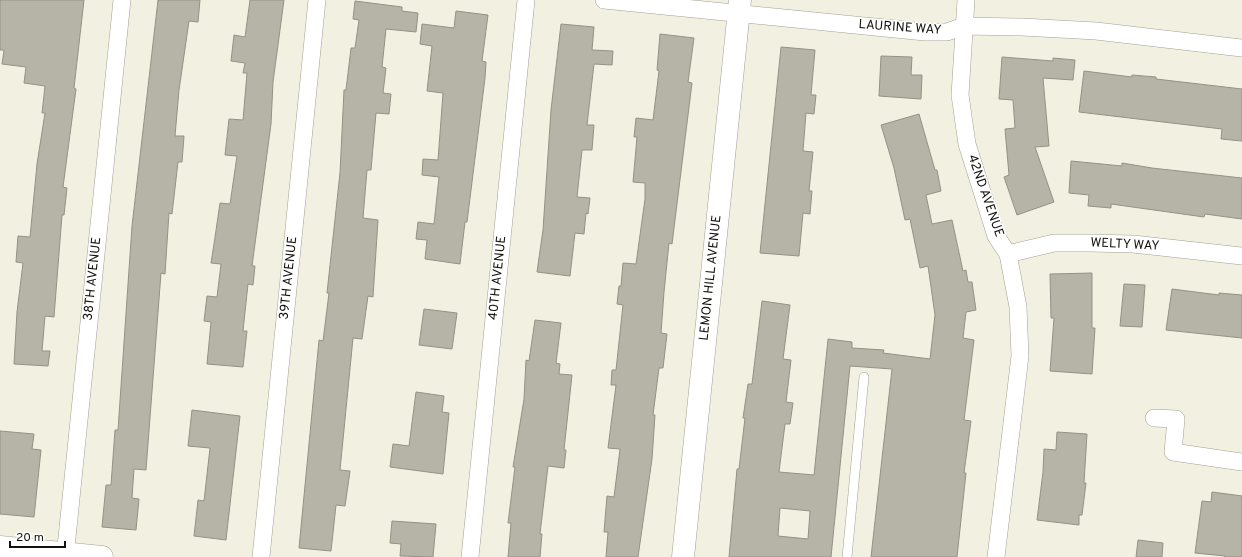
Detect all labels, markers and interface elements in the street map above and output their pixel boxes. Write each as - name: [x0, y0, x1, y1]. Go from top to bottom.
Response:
- street label: LAURINE WAY: [858, 17, 942, 39]
- street label: 42ND AVENUE: [963, 153, 1007, 239]
- street label: LEMON HILL AVENUE: [696, 214, 726, 342]
- street label: 40TH AVENUE: [486, 235, 510, 321]
- street label: WELTY WAY: [1090, 235, 1160, 255]
- street label: 38TH AVENUE: [81, 236, 105, 322]
- street label: 39TH AVENUE: [277, 236, 301, 320]
- scale bar: [10, 523, 65, 549]
- text: 20 m: [16, 530, 44, 546]

